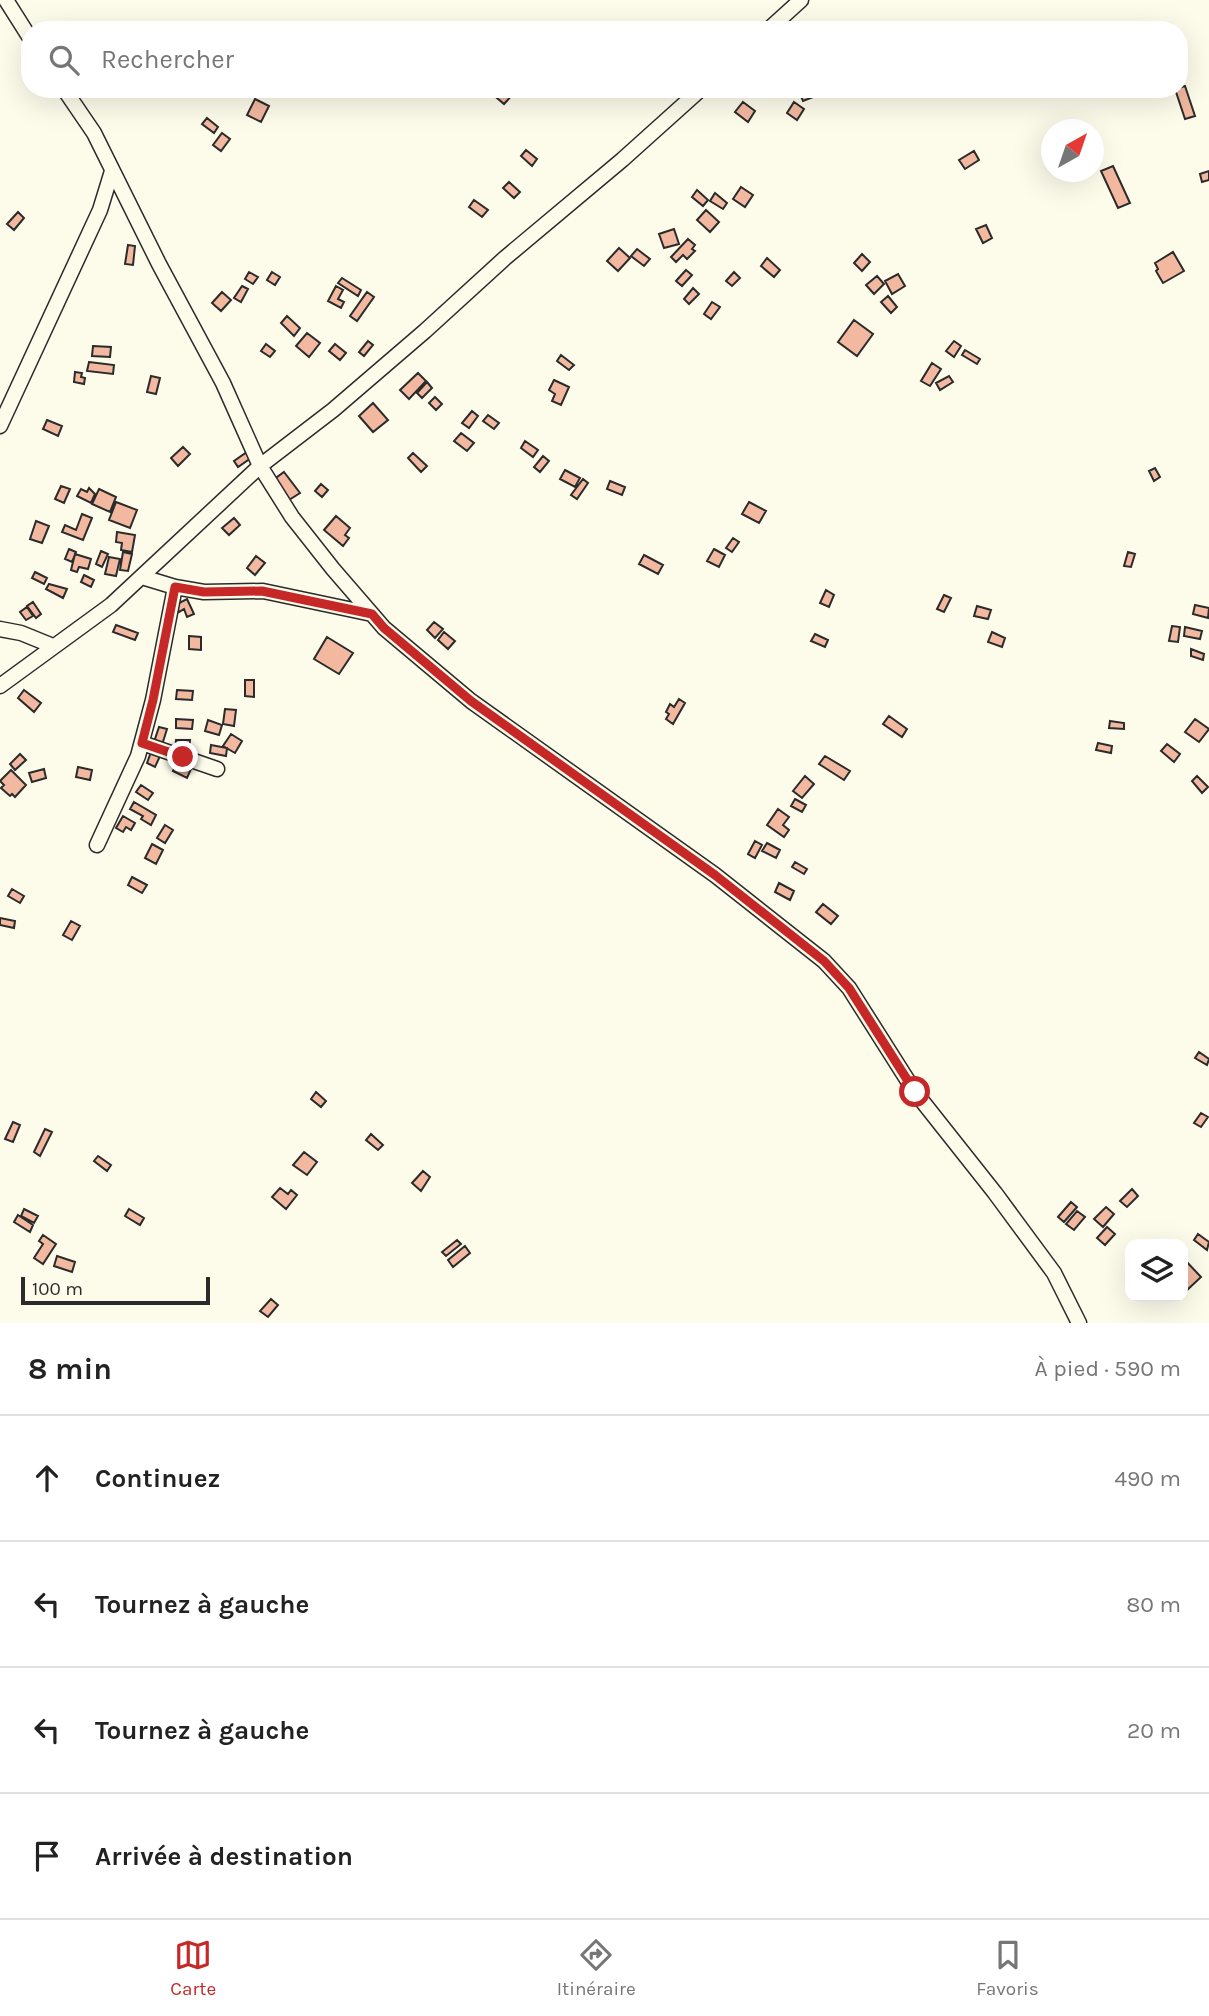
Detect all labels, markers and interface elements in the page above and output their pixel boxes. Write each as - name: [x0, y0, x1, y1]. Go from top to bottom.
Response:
- search box: [21, 21, 1188, 98]
- icon: search: [45, 41, 83, 79]
- text: Rechercher: [101, 44, 234, 75]
- north arrow: [1041, 119, 1104, 182]
- route end: [167, 741, 198, 772]
- route start: [899, 1076, 930, 1107]
- map controls: [1125, 1239, 1188, 1302]
- button: layers: [1125, 1239, 1188, 1302]
- scale bar: [21, 1274, 210, 1306]
- text: 100 m: [32, 1278, 83, 1300]
- text: 8 min: [28, 1351, 112, 1387]
- text: À pied · 590 m: [1035, 1355, 1181, 1382]
- icon: ahead: [28, 1459, 66, 1497]
- text: Continuez: [95, 1463, 220, 1494]
- text: 490 m: [1114, 1465, 1181, 1492]
- icon: left: [28, 1585, 66, 1623]
- text: Tournez à gauche: [95, 1589, 309, 1620]
- text: 80 m: [1126, 1591, 1181, 1618]
- icon: left: [28, 1711, 66, 1749]
- text: Tournez à gauche: [95, 1715, 309, 1746]
- text: 20 m: [1127, 1717, 1181, 1744]
- icon: arrive: [28, 1837, 66, 1875]
- text: Arrivée à destination: [95, 1841, 353, 1872]
- tab: Carte: [170, 1936, 216, 2000]
- tab: Itinéraire: [557, 1936, 636, 2000]
- tab: Favoris: [976, 1936, 1039, 2000]

